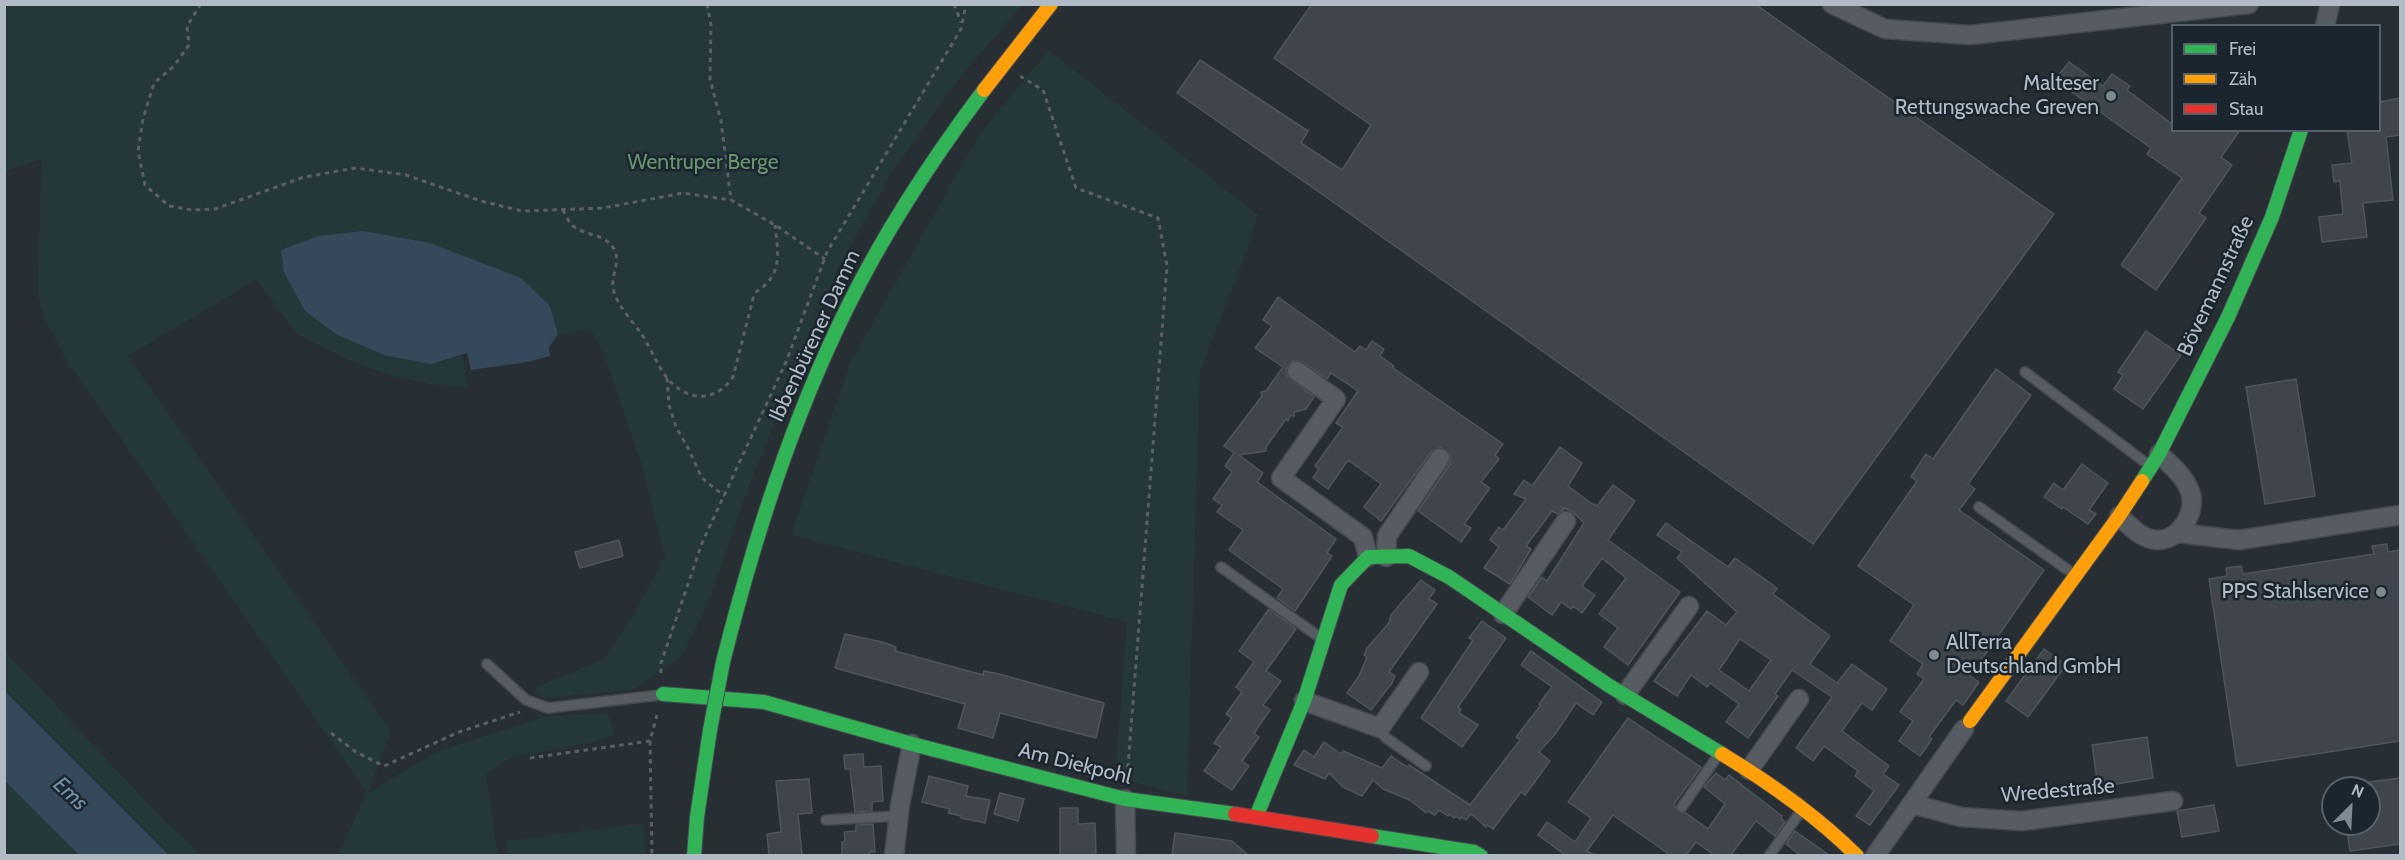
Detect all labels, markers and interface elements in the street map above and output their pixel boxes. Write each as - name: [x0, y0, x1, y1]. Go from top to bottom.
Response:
- legend: [2171, 24, 2381, 132]
- text: Frei: [2229, 38, 2256, 60]
- text: Zäh: [2229, 68, 2257, 90]
- place label: Malteser Rettungswache Greven: [1895, 71, 2099, 121]
- marker: Malteser Rettungswache Greven: [2104, 89, 2118, 103]
- text: Stau: [2229, 98, 2263, 120]
- park label: Wentruper Berge: [628, 150, 778, 176]
- street label: Bövemannstraße: [2172, 212, 2260, 360]
- street label: Ibbenbürener Damm: [764, 246, 866, 426]
- place label: PPS Stahlservice: [2222, 579, 2369, 605]
- marker: PPS Stahlservice: [2374, 585, 2388, 599]
- place label: AllTerra Deutschland GmbH: [1946, 630, 2121, 680]
- marker: AllTerra Deutschland GmbH: [1927, 648, 1941, 662]
- street label: Am Diekpohl: [1016, 738, 1134, 790]
- water label: Ems: [47, 772, 93, 816]
- street label: Wredestraße: [2000, 773, 2116, 809]
- north arrow: [2321, 776, 2381, 836]
- text: N: [2349, 780, 2367, 802]

